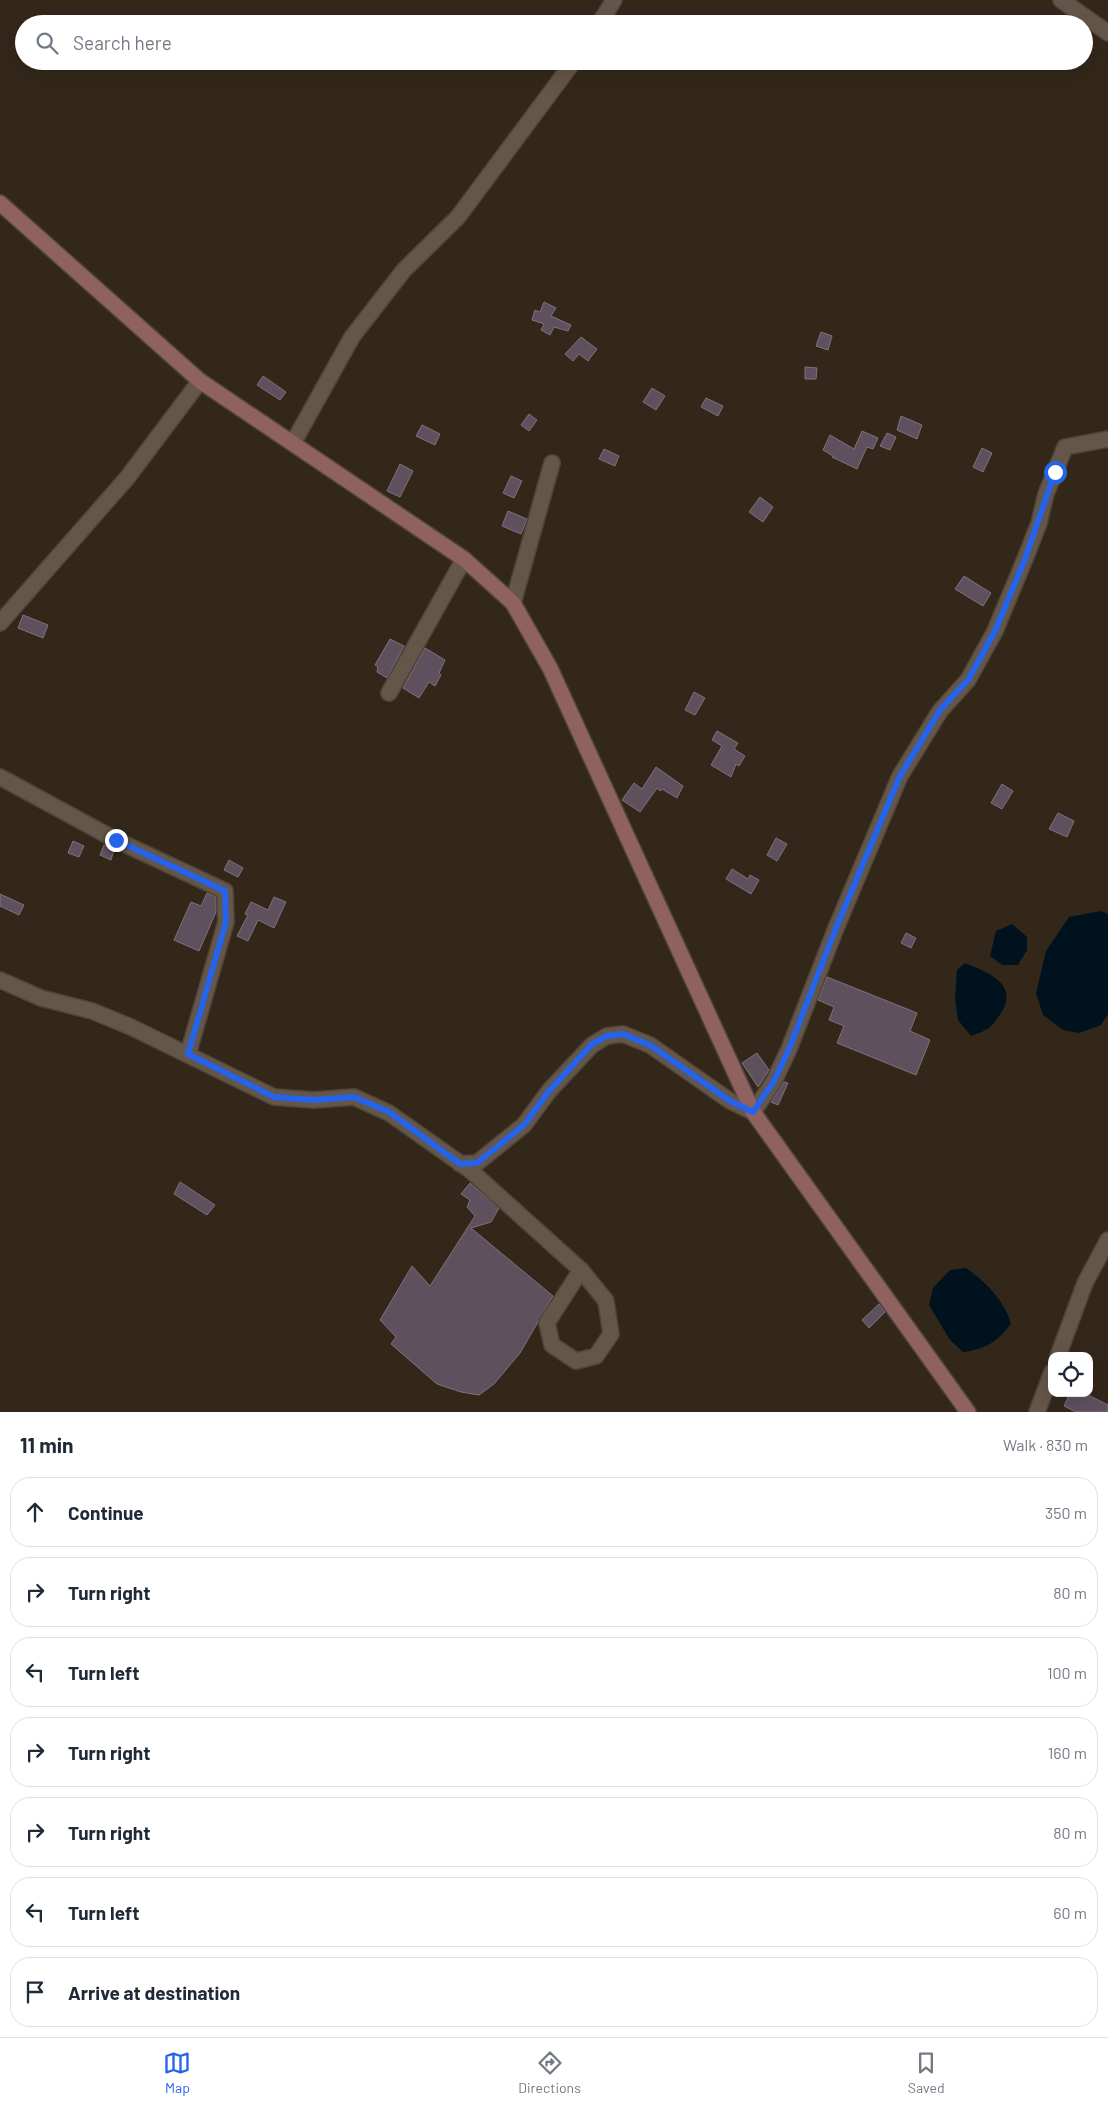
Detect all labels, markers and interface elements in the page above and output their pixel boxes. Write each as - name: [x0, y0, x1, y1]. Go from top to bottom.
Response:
- search box: [15, 15, 1093, 70]
- icon: search: [33, 29, 61, 57]
- text: Search here: [73, 31, 172, 54]
- route start: [1044, 461, 1067, 484]
- route end: [105, 829, 128, 852]
- map controls: [1048, 1352, 1093, 1397]
- button: locate: [1048, 1352, 1093, 1397]
- text: 11 min: [20, 1432, 74, 1457]
- text: Walk · 830 m: [1003, 1435, 1088, 1454]
- icon: ahead: [21, 1498, 49, 1526]
- text: Continue: [68, 1501, 144, 1524]
- text: 350 m: [1045, 1503, 1087, 1522]
- icon: right: [21, 1578, 49, 1606]
- text: Turn right: [68, 1581, 150, 1604]
- text: 80 m: [1053, 1583, 1087, 1602]
- icon: left: [21, 1658, 49, 1686]
- text: Turn left: [68, 1661, 139, 1684]
- text: 100 m: [1047, 1663, 1087, 1682]
- icon: right: [21, 1738, 49, 1766]
- text: Turn right: [68, 1741, 150, 1764]
- text: 160 m: [1048, 1743, 1087, 1762]
- icon: right: [21, 1818, 49, 1846]
- text: Turn right: [68, 1821, 150, 1844]
- text: 80 m: [1053, 1823, 1087, 1842]
- icon: left: [21, 1898, 49, 1926]
- text: Turn left: [68, 1901, 139, 1924]
- text: 60 m: [1053, 1903, 1087, 1922]
- icon: arrive: [21, 1978, 49, 2006]
- text: Arrive at destination: [68, 1981, 240, 2004]
- tab: Map: [163, 2049, 191, 2096]
- tab: Directions: [518, 2049, 581, 2096]
- tab: Saved: [908, 2049, 945, 2096]

